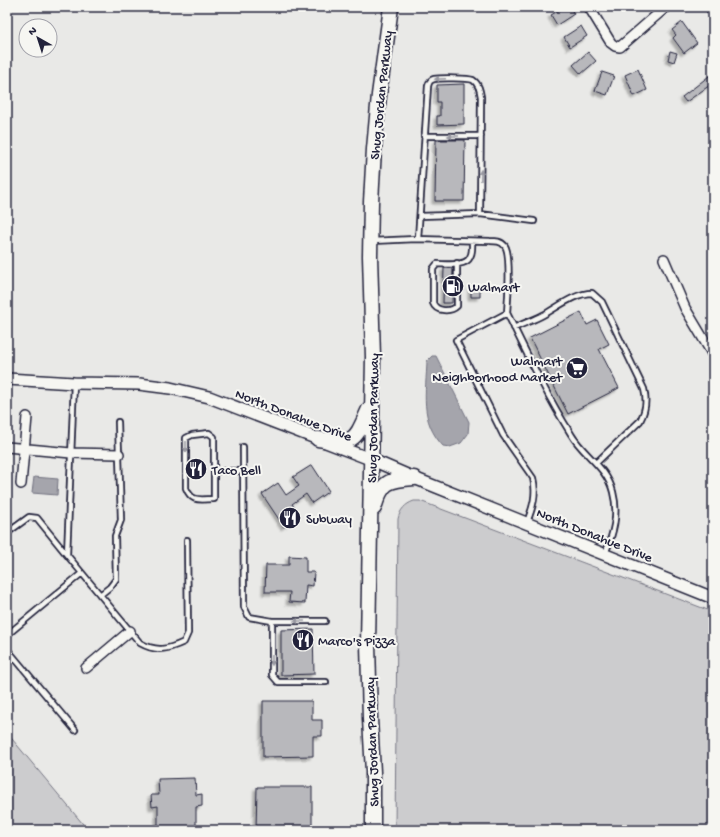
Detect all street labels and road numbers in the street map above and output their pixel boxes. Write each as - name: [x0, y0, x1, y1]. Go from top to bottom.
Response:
- street label: Shug Jordan Parkway: [367, 30, 398, 161]
- street label: Shug Jordan Parkway: [365, 353, 384, 483]
- street label: North Donahue Drive: [232, 386, 355, 447]
- street label: North Donahue Drive: [533, 505, 655, 568]
- street label: Shug Jordan Parkway: [363, 677, 384, 807]

